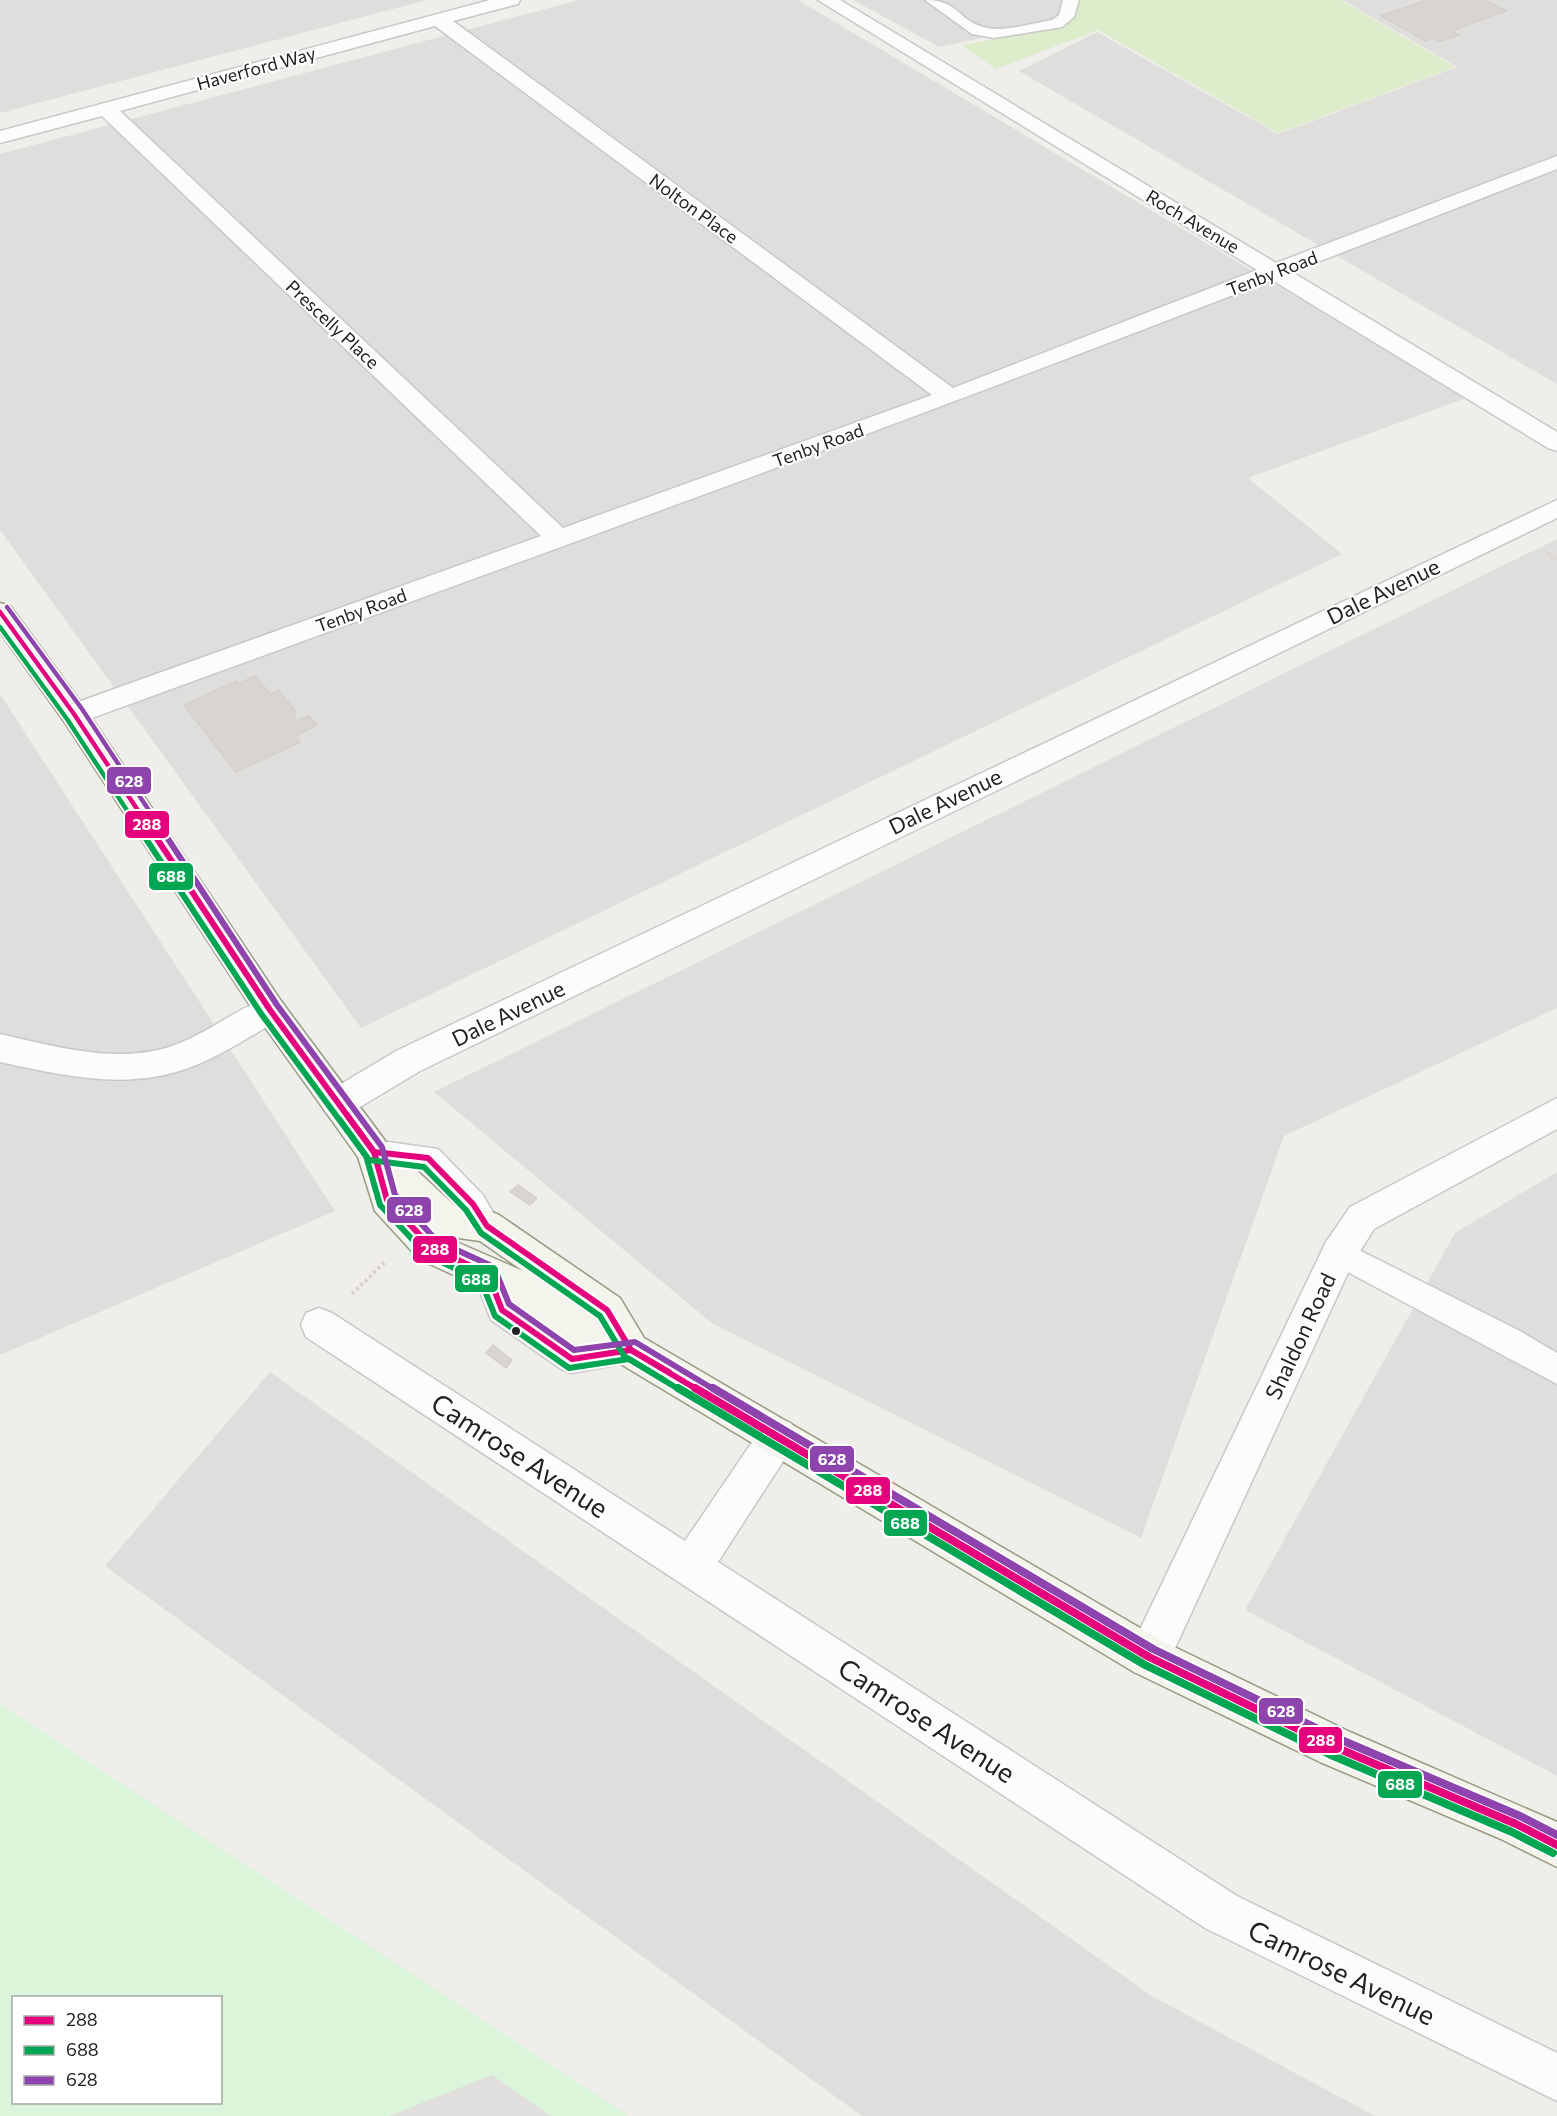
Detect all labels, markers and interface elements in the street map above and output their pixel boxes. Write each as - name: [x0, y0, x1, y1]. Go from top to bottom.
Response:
- street label: Haverford Way: [194, 42, 318, 94]
- street label: Nolton Place: [645, 168, 743, 248]
- street label: Roch Avenue: [1142, 185, 1244, 257]
- street label: Tenby Road: [1224, 246, 1320, 300]
- street label: Prescelly Place: [282, 275, 384, 373]
- street label: Tenby Road: [770, 418, 866, 472]
- street label: Dale Avenue: [1322, 552, 1444, 630]
- street label: Tenby Road: [313, 583, 409, 637]
- street label: Dale Avenue: [884, 762, 1006, 840]
- line badge: 628: [106, 766, 152, 795]
- text: 628: [115, 771, 143, 790]
- line badge: 288: [124, 810, 170, 839]
- text: 288: [133, 814, 162, 833]
- line badge: 688: [148, 862, 194, 891]
- text: 688: [156, 866, 186, 885]
- street label: Dale Avenue: [447, 974, 569, 1052]
- line badge: 628: [386, 1196, 432, 1224]
- text: 628: [395, 1200, 423, 1219]
- line badge: 288: [412, 1235, 458, 1264]
- text: 288: [421, 1239, 450, 1258]
- line badge: 688: [454, 1264, 499, 1293]
- street label: Shaldon Road: [1259, 1268, 1341, 1404]
- text: 688: [461, 1269, 491, 1288]
- unlabelled marker: [510, 1325, 522, 1337]
- street label: Camrose Avenue: [425, 1386, 615, 1524]
- line badge: 628: [809, 1445, 855, 1473]
- text: 628: [818, 1449, 846, 1468]
- line badge: 288: [845, 1476, 891, 1505]
- text: 288: [854, 1480, 883, 1499]
- line badge: 688: [883, 1509, 928, 1537]
- text: 688: [890, 1513, 920, 1532]
- street label: Camrose Avenue: [832, 1651, 1022, 1789]
- line badge: 628: [1258, 1697, 1304, 1725]
- text: 628: [1267, 1701, 1295, 1720]
- line badge: 288: [1298, 1726, 1343, 1754]
- text: 288: [1307, 1730, 1336, 1749]
- line badge: 688: [1377, 1770, 1423, 1799]
- text: 688: [1385, 1774, 1415, 1793]
- street label: Camrose Avenue: [1243, 1912, 1441, 2032]
- legend: [12, 1996, 222, 2104]
- text: 288: [66, 2008, 98, 2030]
- text: 688: [66, 2038, 99, 2060]
- text: 628: [66, 2068, 98, 2090]

